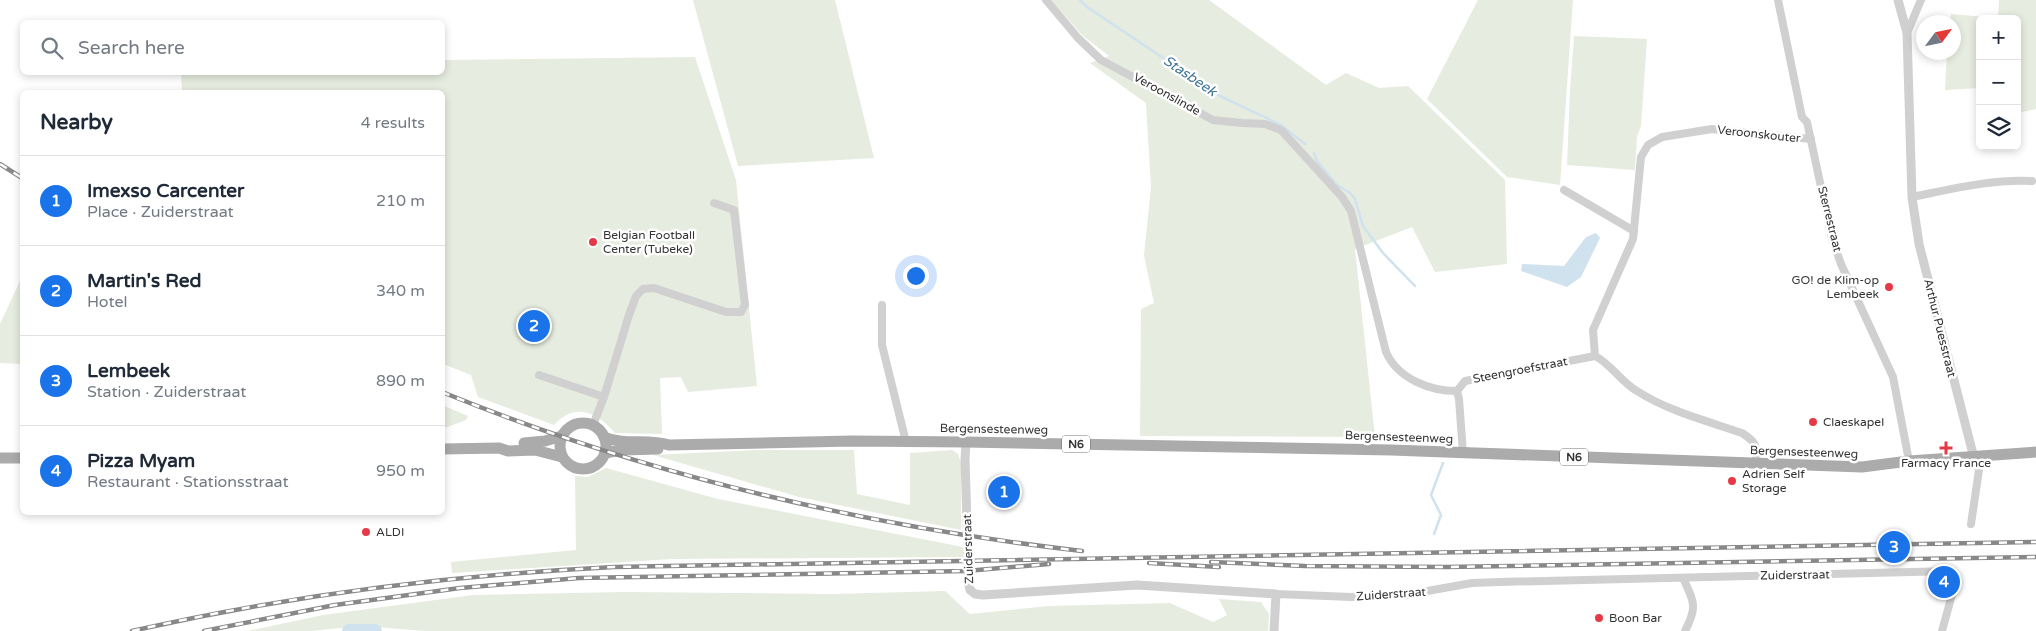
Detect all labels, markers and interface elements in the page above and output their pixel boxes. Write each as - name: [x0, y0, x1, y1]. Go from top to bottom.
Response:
- north arrow: [1916, 15, 1961, 60]
- map controls: [1976, 15, 2021, 150]
- button: +: [1976, 15, 2021, 60]
- search box: [20, 20, 445, 75]
- icon: search: [38, 34, 66, 62]
- text: Search here: [78, 37, 185, 59]
- water label: Stasbeek: [1160, 52, 1221, 101]
- button: −: [1976, 60, 2021, 105]
- street label: Veroonslinde: [1131, 70, 1203, 118]
- button: layers: [1976, 105, 2021, 150]
- text: Nearby: [40, 110, 113, 135]
- text: 4 results: [361, 113, 425, 133]
- street label: Veroonskouter: [1717, 123, 1802, 145]
- text: Imexso Carcenter: [87, 180, 244, 202]
- street label: Sterrestraat: [1815, 185, 1845, 254]
- text: 1: [51, 191, 61, 211]
- text: 210 m: [376, 191, 425, 211]
- text: Place · Zuiderstraat: [87, 202, 234, 222]
- place label: Belgian Football Center (Tubeke): [603, 228, 695, 256]
- marker: Belgian Football Center (Tubeke): [587, 236, 599, 248]
- your location: [903, 263, 929, 289]
- text: Martin's Red: [87, 270, 201, 292]
- place label: GO! de Klim-op Lembeek: [1791, 273, 1879, 301]
- street label: Arthur Puesstraat: [1921, 277, 1959, 379]
- text: 2: [51, 281, 61, 301]
- text: 340 m: [376, 281, 425, 301]
- marker: GO! de Klim-op Lembeek: [1883, 281, 1895, 293]
- text: Hotel: [87, 292, 128, 312]
- pin: 2: [518, 307, 550, 345]
- street label: Steengroefstraat: [1472, 354, 1569, 386]
- text: Lembeek: [87, 360, 170, 382]
- text: 3: [51, 371, 61, 391]
- text: 890 m: [376, 371, 425, 391]
- text: Station · Zuiderstraat: [87, 382, 246, 402]
- place label: Claeskapel: [1823, 415, 1884, 429]
- marker: Claeskapel: [1807, 416, 1819, 428]
- street label: Bergensesteenweg: [940, 421, 1048, 437]
- street label: Bergensesteenweg: [1345, 428, 1453, 446]
- road number: N6: [1062, 436, 1090, 452]
- marker: Farmacy France: [1940, 442, 1952, 454]
- street label: Bergensesteenweg: [1750, 443, 1858, 461]
- road number: N6: [1560, 448, 1588, 466]
- text: Pizza Myam: [87, 450, 195, 472]
- place label: Farmacy France: [1901, 456, 1991, 470]
- text: 4: [51, 461, 61, 481]
- text: 950 m: [376, 461, 425, 481]
- place label: Adrien Self Storage: [1742, 467, 1805, 495]
- text: Restaurant · Stationsstraat: [87, 472, 289, 492]
- pin: 1: [988, 473, 1020, 511]
- marker: Adrien Self Storage: [1726, 475, 1738, 487]
- street label: Zuiderstraat: [960, 513, 976, 584]
- place label: ALDI: [376, 525, 404, 539]
- marker: ALDI: [360, 526, 372, 538]
- pin: 3: [1878, 528, 1910, 566]
- pin: 4: [1928, 563, 1960, 601]
- street label: Zuiderstraat: [1760, 567, 1830, 583]
- street label: Zuiderstraat: [1356, 585, 1427, 603]
- place label: Boon Bar: [1609, 611, 1662, 625]
- marker: Boon Bar: [1593, 612, 1605, 624]

